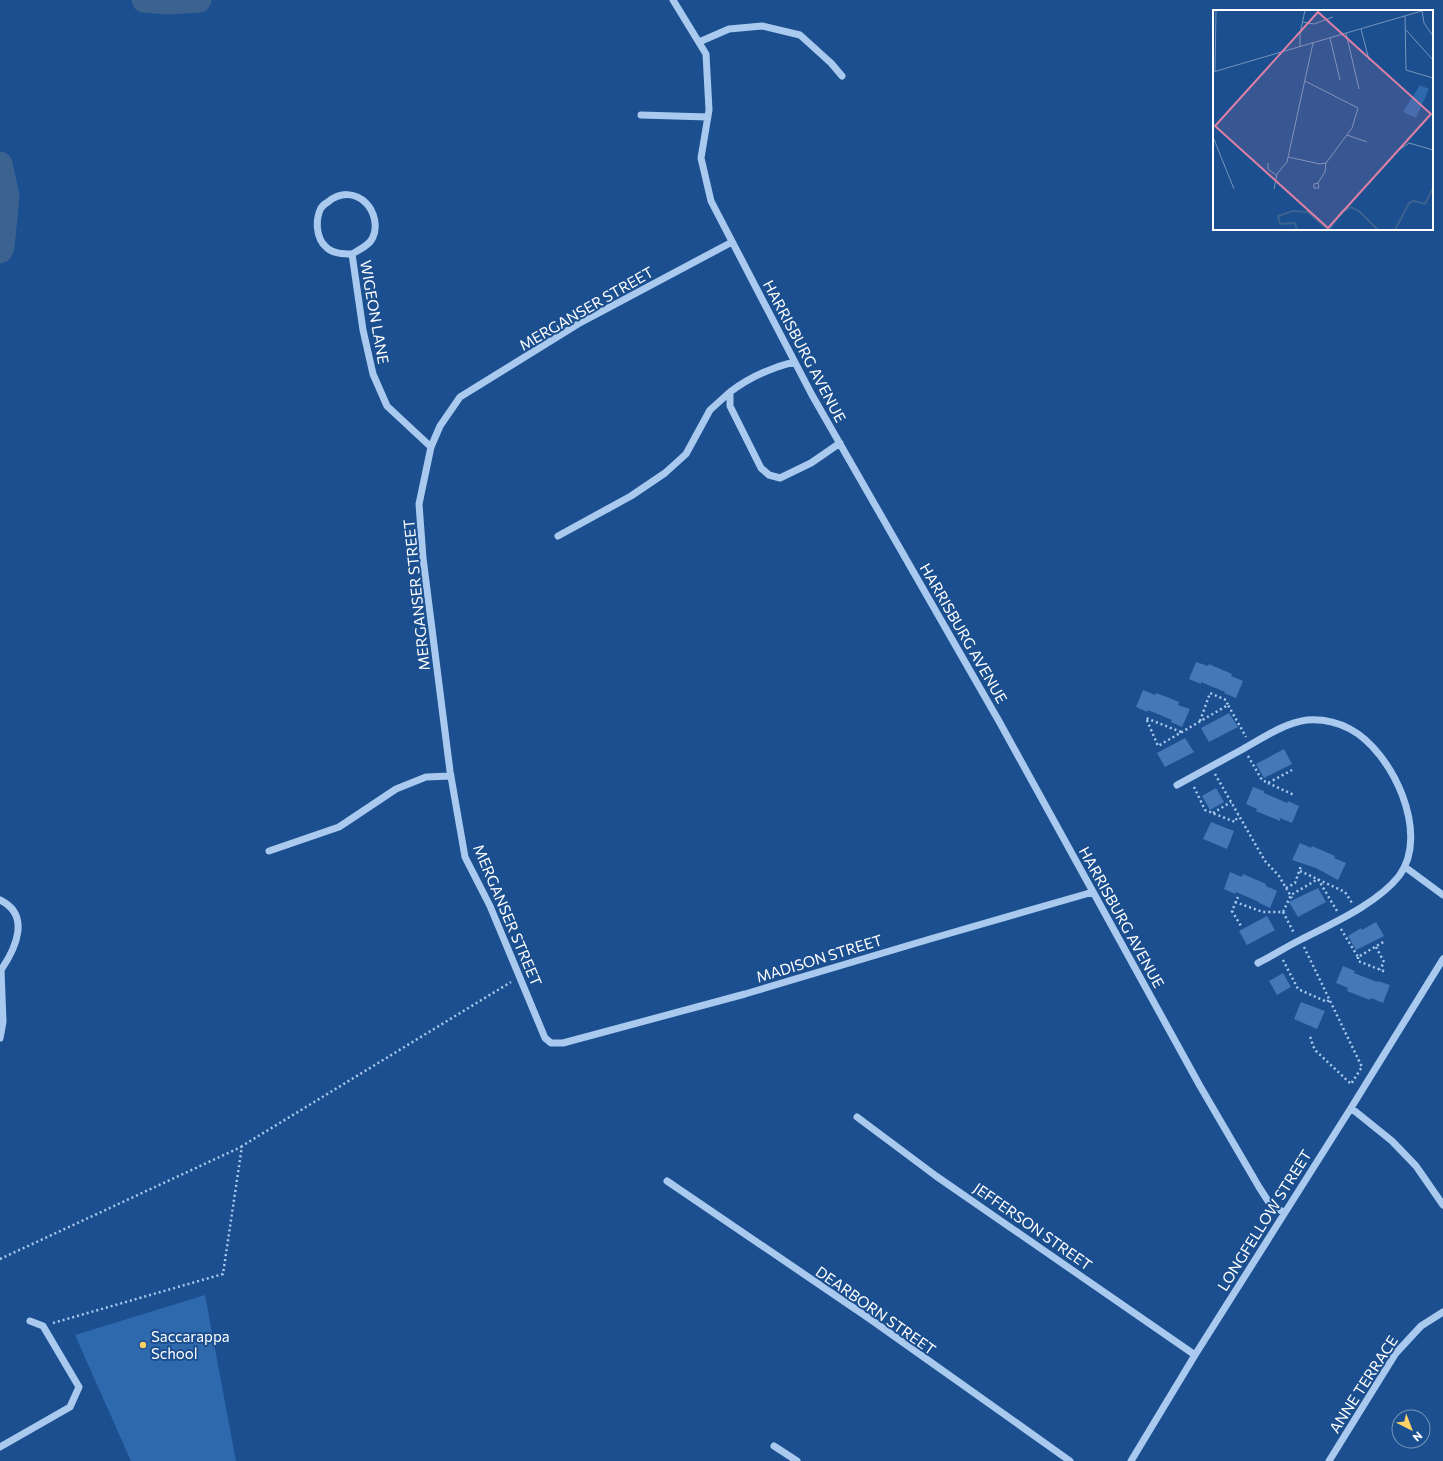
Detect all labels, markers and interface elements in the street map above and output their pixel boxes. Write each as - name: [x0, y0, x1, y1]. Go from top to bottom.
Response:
- inset map: [1213, 10, 1433, 230]
- street label: WIGEON LANE: [357, 259, 393, 365]
- street label: MERGANSER STREET: [516, 262, 657, 354]
- street label: HARRISBURG AVENUE: [760, 277, 850, 425]
- street label: MERGANSER STREET: [399, 518, 433, 672]
- street label: HARRISBURG AVENUE: [917, 560, 1012, 706]
- street label: MERGANSER STREET: [470, 841, 546, 989]
- street label: HARRISBURG AVENUE: [1076, 843, 1168, 991]
- street label: MADISON STREET: [754, 930, 885, 986]
- street label: LONGFELLOW STREET: [1213, 1146, 1315, 1294]
- street label: JEFFERSON STREET: [970, 1178, 1096, 1274]
- street label: DEARBORN STREET: [813, 1262, 940, 1358]
- place label: Saccarappa School: [151, 1327, 230, 1362]
- street label: ANNE TERRACE: [1325, 1332, 1401, 1436]
- marker: Saccarappa School: [138, 1340, 148, 1350]
- north arrow: [1391, 1409, 1431, 1449]
- text: N: [1411, 1429, 1425, 1444]

